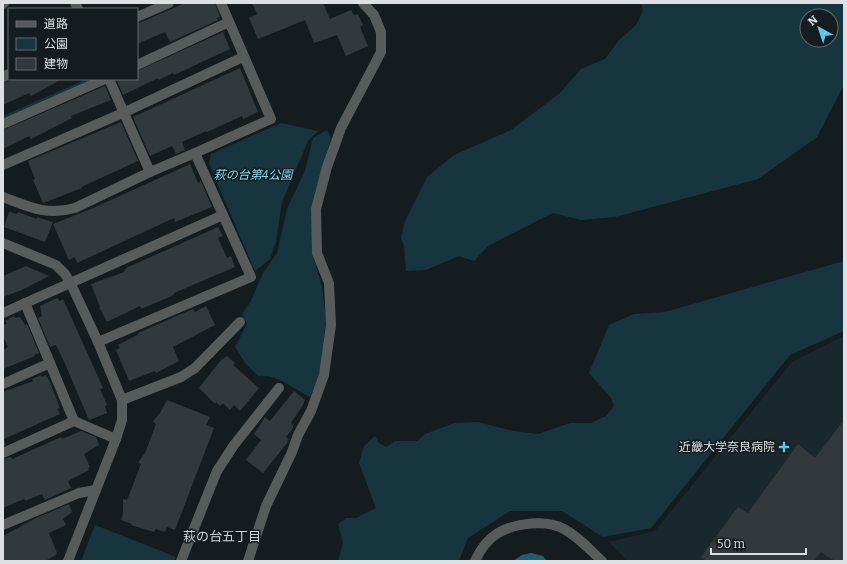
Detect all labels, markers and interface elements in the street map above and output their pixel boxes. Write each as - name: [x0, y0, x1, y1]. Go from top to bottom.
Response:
- legend: [8, 8, 138, 80]
- north arrow: [799, 8, 839, 48]
- text: N: [805, 13, 821, 28]
- text: 道路: [44, 17, 68, 31]
- text: 公園: [44, 37, 68, 51]
- text: 建物: [44, 57, 68, 71]
- park label: 萩の台第4公園: [214, 168, 294, 182]
- place label: 近畿大学奈良病院: [679, 440, 775, 454]
- marker: 近畿大学奈良病院: [778, 441, 790, 453]
- district label: 萩の台五丁目: [183, 529, 261, 544]
- scale bar: [711, 530, 806, 556]
- text: 50 m: [717, 537, 746, 551]

